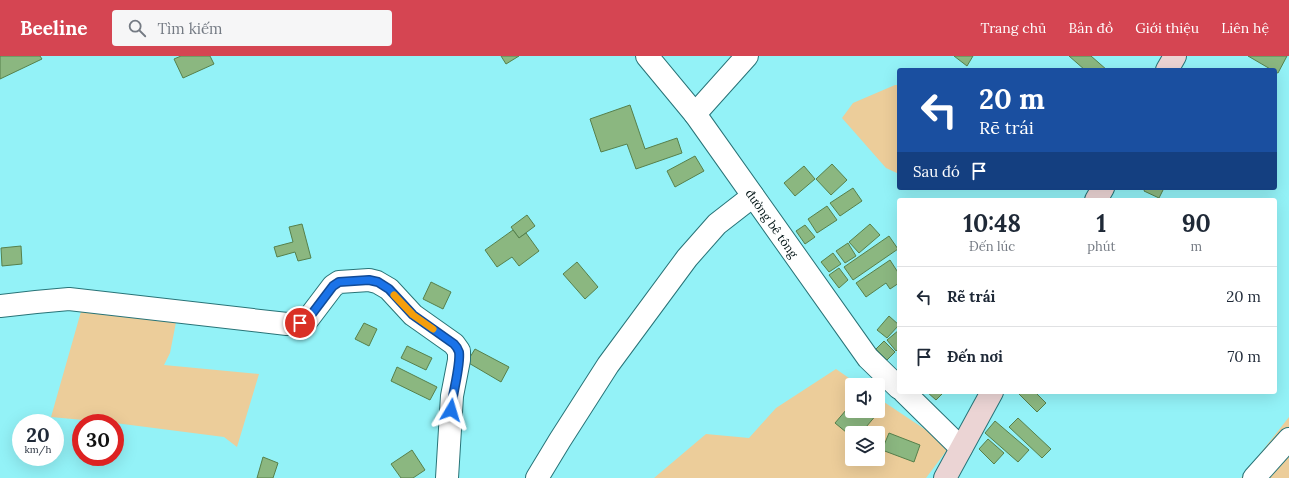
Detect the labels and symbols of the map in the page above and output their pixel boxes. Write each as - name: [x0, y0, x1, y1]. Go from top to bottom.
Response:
- street label: đường bê tông: [743, 186, 802, 261]
- pin: [283, 306, 317, 340]
- position arrow: [430, 389, 472, 431]
- speed limit sign: 30: [72, 414, 124, 466]

